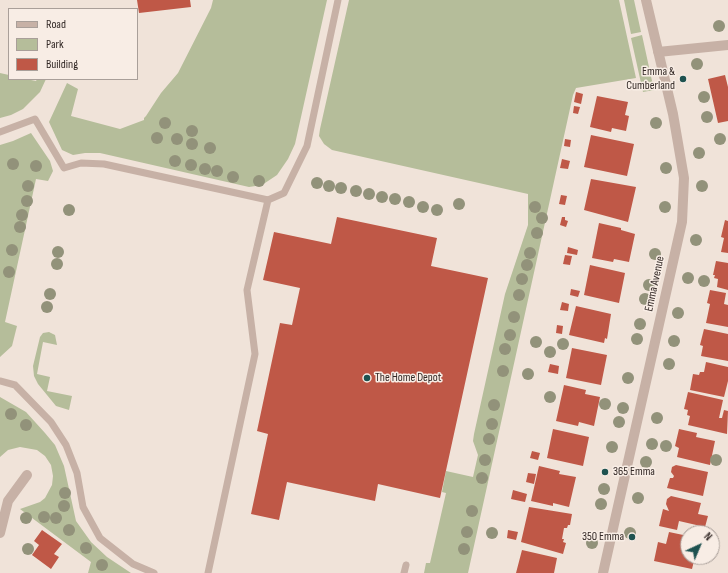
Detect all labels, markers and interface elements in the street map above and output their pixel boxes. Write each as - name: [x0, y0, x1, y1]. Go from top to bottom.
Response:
- legend: [8, 8, 138, 80]
- text: Road: [46, 17, 66, 32]
- text: Park: [46, 37, 64, 52]
- text: Building: [46, 57, 78, 72]
- place label: Emma & Cumberland: [626, 65, 675, 93]
- marker: Emma & Cumberland: [678, 74, 688, 84]
- street label: Emma Avenue: [642, 255, 668, 313]
- place label: The Home Depot: [375, 371, 441, 385]
- marker: The Home Depot: [362, 373, 372, 383]
- place label: 365 Emma: [613, 465, 655, 479]
- marker: 365 Emma: [600, 467, 610, 477]
- north arrow: [680, 525, 720, 565]
- place label: 350 Emma: [582, 530, 624, 544]
- text: N: [701, 530, 715, 543]
- marker: 350 Emma: [627, 532, 637, 542]

